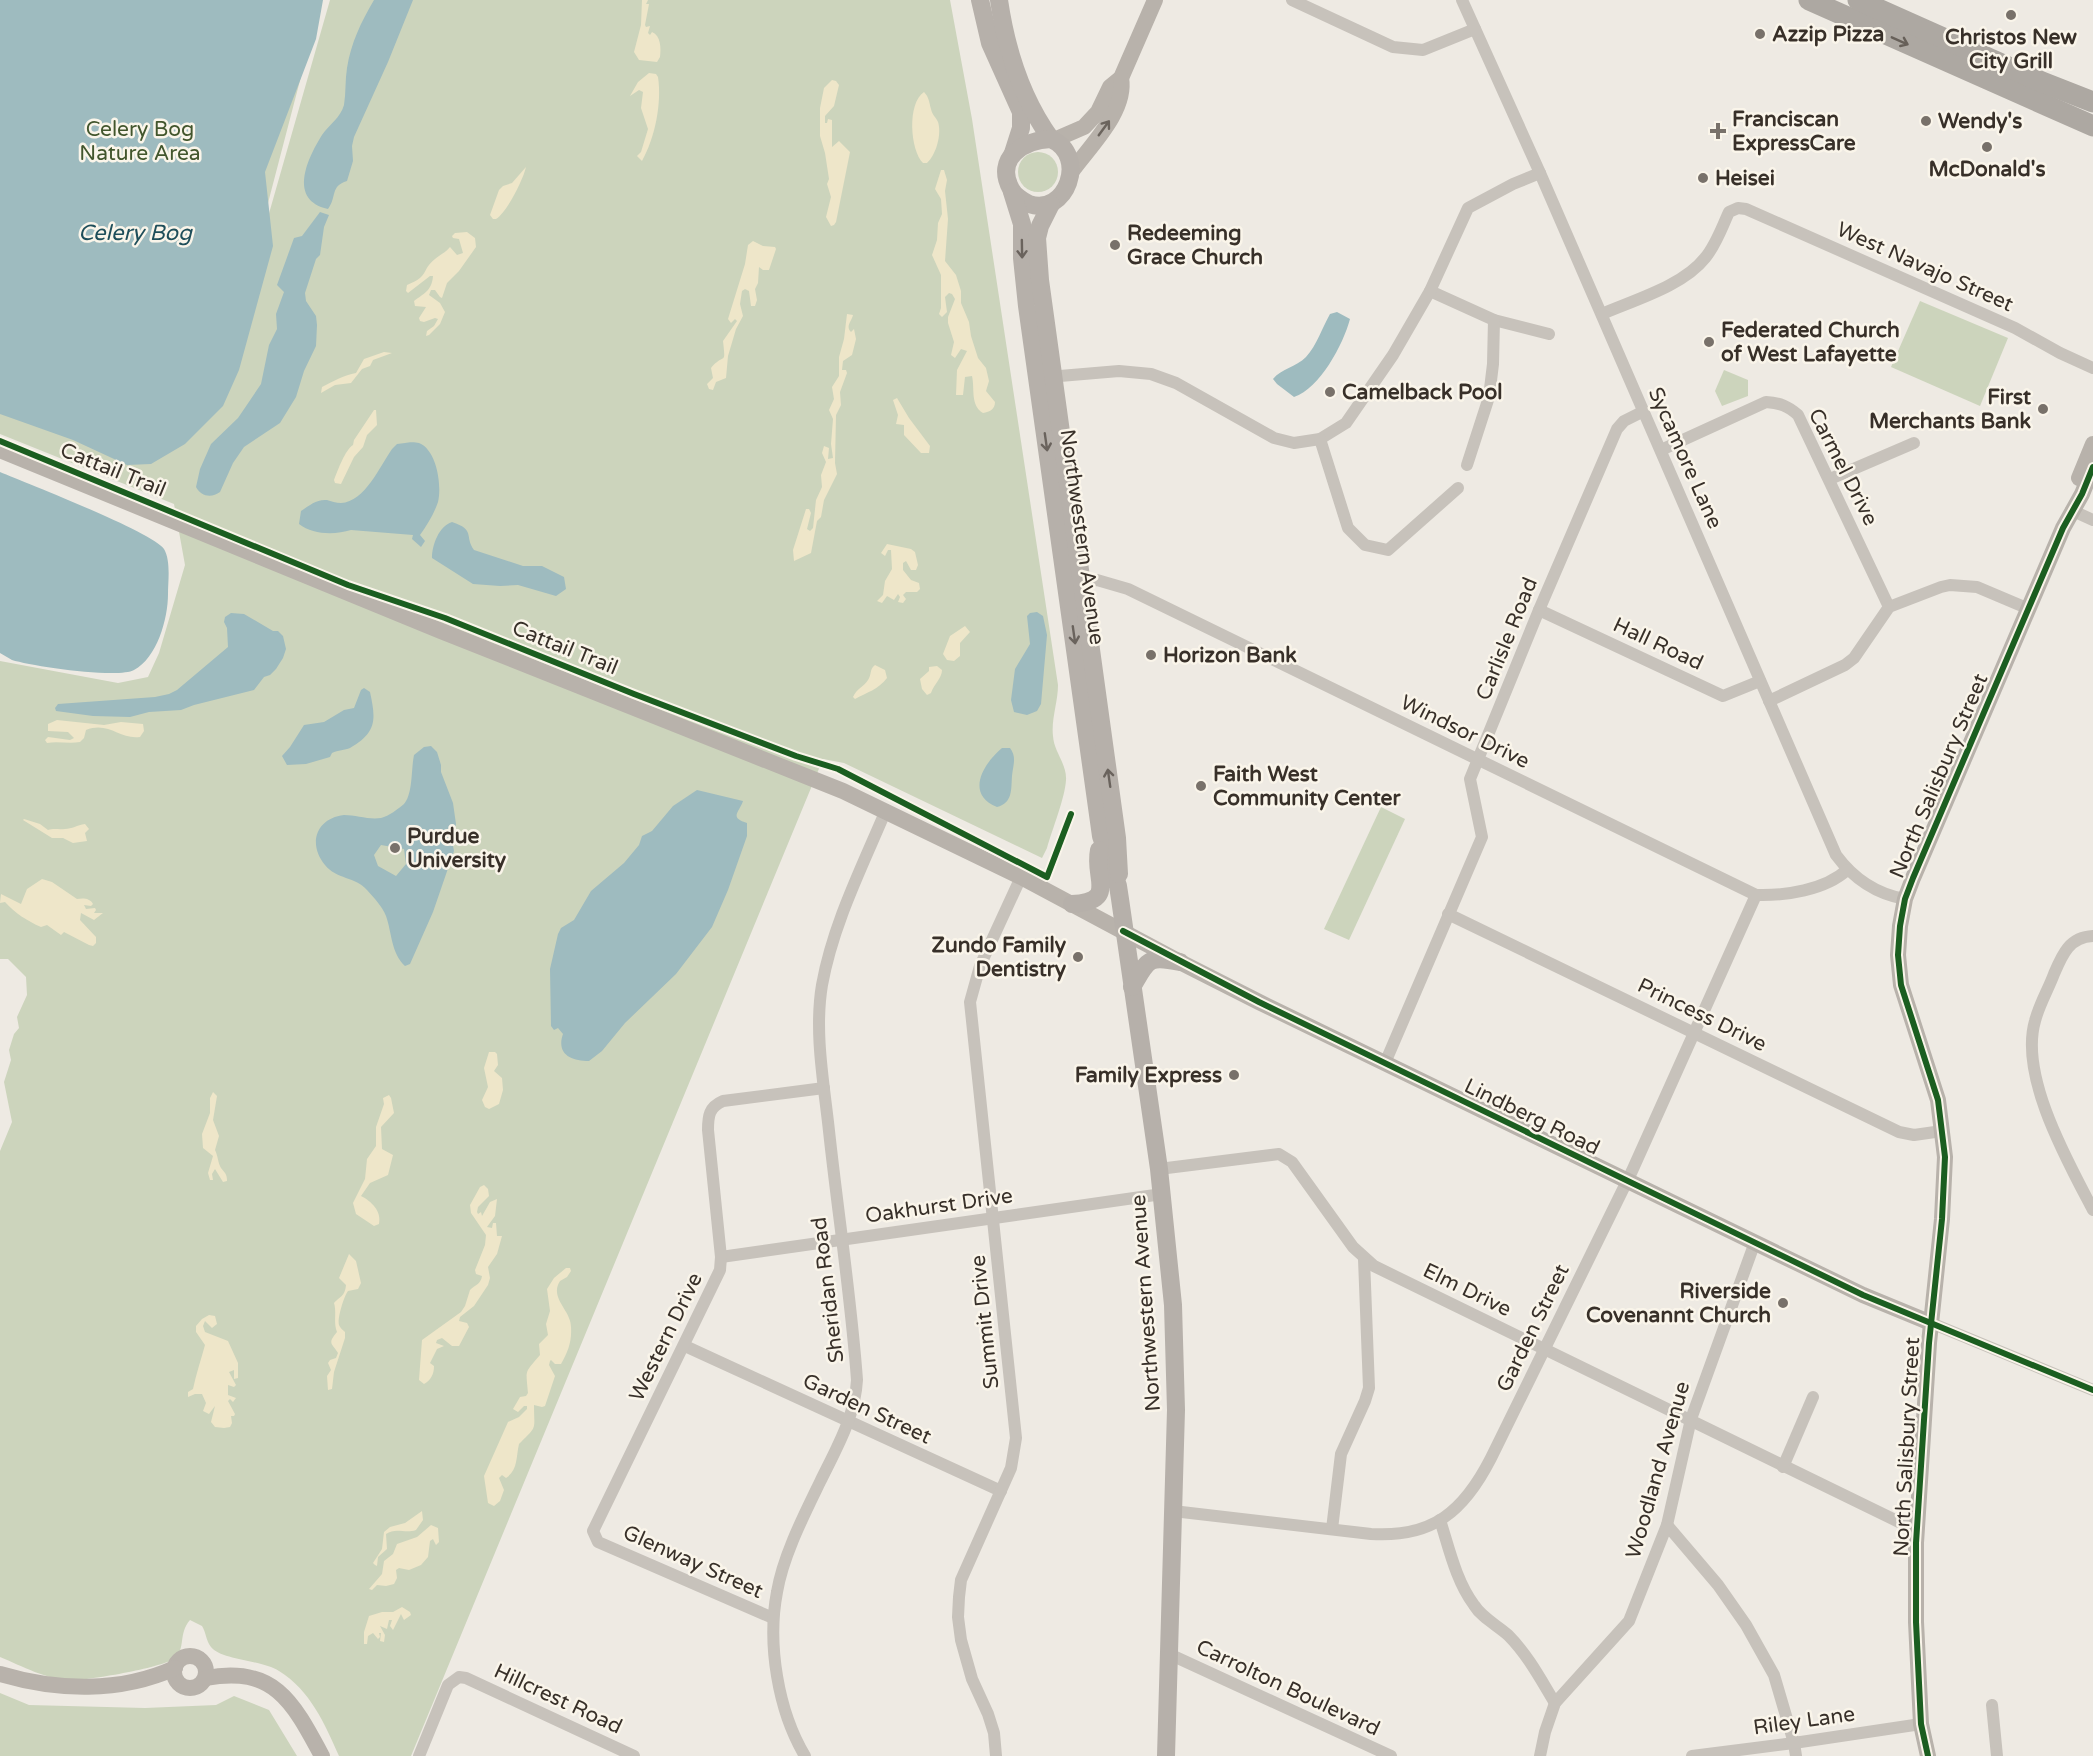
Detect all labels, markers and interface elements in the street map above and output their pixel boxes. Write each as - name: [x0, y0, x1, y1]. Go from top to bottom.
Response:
- marker: Christos New City Grill: [2004, 8, 2018, 22]
- place label: Azzip Pizza: [1772, 22, 1884, 47]
- place label: Christos New City Grill: [1945, 25, 2077, 74]
- marker: Azzip Pizza: [1753, 27, 1767, 41]
- one-way arrow: [1891, 35, 1909, 47]
- place label: Franciscan ExpressCare: [1732, 107, 1856, 156]
- place label: Wendy's: [1938, 109, 2022, 134]
- marker: Wendy's: [1919, 114, 1933, 128]
- park label: Celery Bog Nature Area: [79, 117, 201, 166]
- one-way arrow: [1098, 120, 1110, 136]
- marker: Franciscan ExpressCare: [1709, 122, 1727, 140]
- marker: McDonald's: [1980, 140, 1994, 154]
- place label: McDonald's: [1928, 157, 2046, 182]
- place label: Heisei: [1715, 166, 1775, 191]
- marker: Heisei: [1696, 171, 1710, 185]
- street label: West Navajo Street: [1833, 217, 2017, 317]
- water label: Celery Bog: [78, 220, 193, 246]
- place label: Redeeming Grace Church: [1127, 221, 1263, 270]
- one-way arrow: [1016, 238, 1028, 258]
- marker: Redeeming Grace Church: [1108, 238, 1122, 252]
- place label: Federated Church of West Lafayette: [1721, 318, 1900, 367]
- marker: Federated Church of West Lafayette: [1702, 335, 1716, 349]
- place label: Camelback Pool: [1342, 380, 1503, 405]
- street label: Sycamore Lane: [1643, 383, 1727, 533]
- marker: Camelback Pool: [1323, 385, 1337, 399]
- place label: First Merchants Bank: [1869, 385, 2032, 434]
- marker: First Merchants Bank: [2036, 402, 2050, 416]
- street label: Carmel Drive: [1803, 404, 1883, 530]
- street label: Northwestern Avenue: [1054, 428, 1110, 647]
- one-way arrow: [1041, 432, 1052, 452]
- street label: Cattail Trail: [57, 437, 169, 503]
- street label: Carlisle Road: [1471, 574, 1543, 704]
- street label: Hall Road: [1609, 612, 1707, 676]
- street label: Cattail Trail: [509, 615, 621, 681]
- one-way arrow: [1068, 625, 1079, 645]
- place label: Horizon Bank: [1163, 643, 1297, 668]
- marker: Horizon Bank: [1144, 648, 1158, 662]
- street label: North Salisbury Street: [1885, 670, 1993, 882]
- street label: Windsor Drive: [1396, 690, 1534, 774]
- place label: Faith West Community Center: [1213, 762, 1401, 811]
- one-way arrow: [1104, 769, 1115, 789]
- marker: Faith West Community Center: [1194, 779, 1208, 793]
- place label: Purdue University: [407, 824, 507, 873]
- marker: Purdue University: [388, 841, 402, 855]
- place label: Zundo Family Dentistry: [932, 933, 1067, 982]
- marker: Zundo Family Dentistry: [1071, 950, 1085, 964]
- street label: Princess Drive: [1633, 973, 1771, 1057]
- place label: Family Express: [1075, 1063, 1222, 1088]
- marker: Family Express: [1227, 1068, 1241, 1082]
- street label: Lindberg Road: [1460, 1073, 1604, 1161]
- street label: Oakhurst Drive: [864, 1183, 1015, 1229]
- street label: Northwestern Avenue: [1126, 1193, 1166, 1412]
- street label: Sheridan Road: [807, 1216, 849, 1364]
- street label: Summit Drive: [966, 1254, 1004, 1390]
- street label: Elm Drive: [1419, 1258, 1515, 1322]
- street label: Garden Street: [1491, 1260, 1575, 1396]
- street label: Western Drive: [624, 1269, 708, 1405]
- place label: Riverside Covenannt Church: [1586, 1279, 1771, 1328]
- marker: Riverside Covenannt Church: [1776, 1296, 1790, 1310]
- street label: North Salisbury Street: [1889, 1337, 1925, 1557]
- street label: Garden Street: [799, 1368, 935, 1450]
- street label: Woodland Avenue: [1621, 1379, 1695, 1561]
- street label: Glenway Street: [619, 1520, 767, 1604]
- street label: Carrolton Boulevard: [1192, 1634, 1384, 1742]
- street label: Hillcrest Road: [490, 1658, 626, 1740]
- street label: Riley Lane: [1752, 1701, 1857, 1741]

